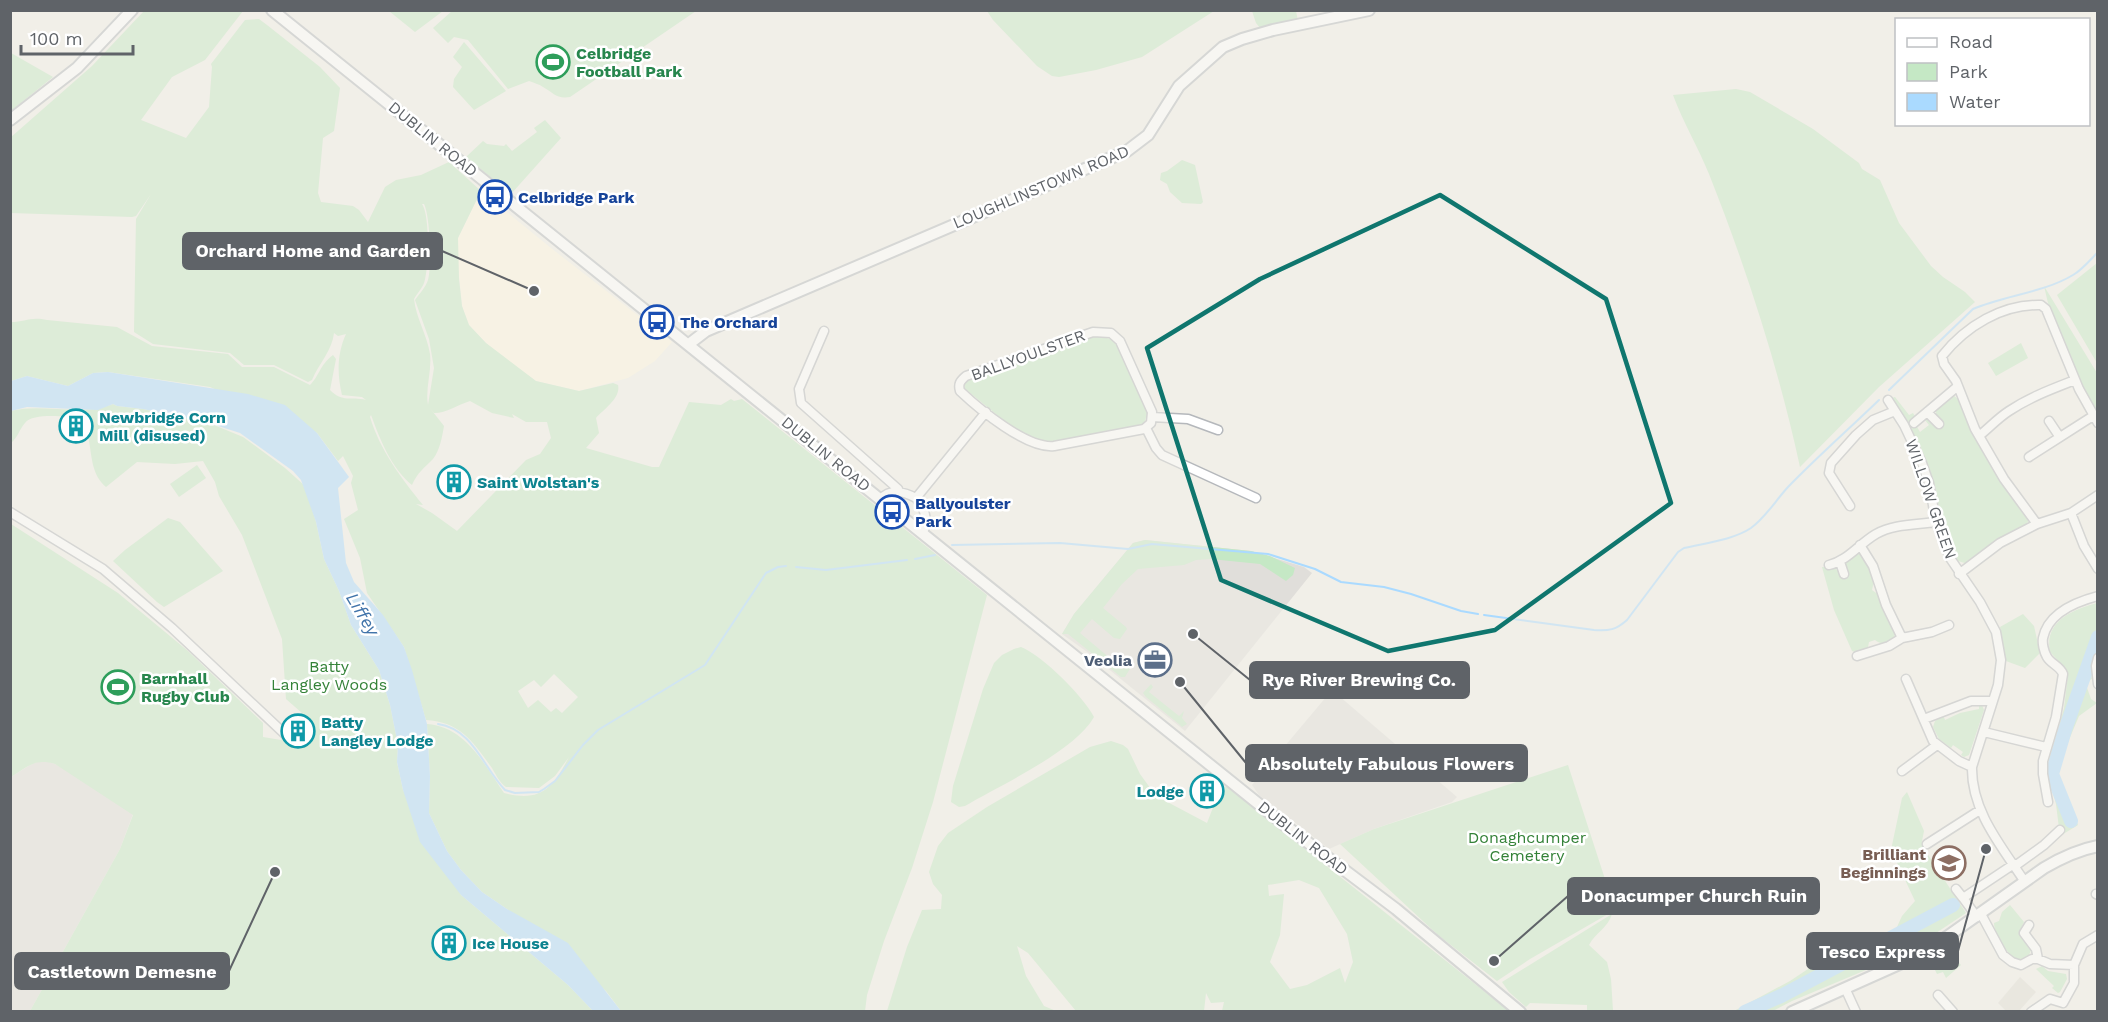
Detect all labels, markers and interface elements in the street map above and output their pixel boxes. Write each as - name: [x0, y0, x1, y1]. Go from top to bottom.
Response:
- scale bar: [21, 18, 134, 56]
- legend: [1895, 18, 2090, 126]
- text: 100 m: [30, 28, 83, 49]
- text: Road: [1949, 31, 1993, 52]
- sports icon: Celbridge Football Park: [535, 44, 571, 80]
- place label: Celbridge Football Park: [576, 44, 682, 81]
- text: Park: [1949, 61, 1988, 82]
- text: Water: [1949, 91, 2001, 112]
- street label: DUBLIN ROAD: [385, 97, 481, 181]
- street label: LOUGHLINSTOWN ROAD: [950, 141, 1132, 233]
- bus stop icon: Celbridge Park: [477, 179, 513, 215]
- place label: Celbridge Park: [518, 188, 635, 207]
- callout: Orchard Home and Garden: [183, 233, 442, 269]
- text: Orchard Home and Garden: [195, 240, 431, 261]
- bus stop icon: The Orchard: [639, 304, 675, 340]
- place label: The Orchard: [680, 313, 778, 332]
- street label: BALLYOULSTER: [968, 326, 1088, 384]
- building icon: Newbridge Corn Mill (disused): [58, 408, 94, 444]
- place label: Newbridge Corn Mill (disused): [99, 408, 226, 445]
- street label: DUBLIN ROAD: [778, 412, 874, 496]
- street label: WILLOW GREEN: [1902, 437, 1960, 561]
- building icon: Saint Wolstan's: [436, 464, 472, 500]
- place label: Saint Wolstan's: [477, 473, 600, 492]
- bus stop icon: Ballyoulster Park: [874, 494, 910, 530]
- place label: Ballyoulster Park: [915, 494, 1011, 531]
- water label: Liffey: [342, 589, 385, 641]
- office icon: Veolia: [1137, 642, 1173, 678]
- place label: Veolia: [1084, 651, 1133, 670]
- park label: Batty Langley Woods: [271, 657, 387, 694]
- callout: Rye River Brewing Co.: [1250, 662, 1469, 698]
- sports icon: Barnhall Rugby Club: [100, 669, 136, 705]
- place label: Barnhall Rugby Club: [141, 669, 230, 706]
- text: Rye River Brewing Co.: [1262, 669, 1456, 690]
- building icon: Batty Langley Lodge: [280, 713, 316, 749]
- place label: Batty Langley Lodge: [321, 713, 434, 750]
- callout: Absolutely Fabulous Flowers: [1246, 745, 1527, 781]
- text: Absolutely Fabulous Flowers: [1258, 753, 1515, 774]
- building icon: Lodge: [1189, 773, 1225, 809]
- place label: Lodge: [1137, 782, 1184, 801]
- street label: DUBLIN ROAD: [1254, 797, 1352, 879]
- park label: Donaghcumper Cemetery: [1468, 828, 1587, 865]
- place label: Brilliant Beginnings: [1840, 845, 1926, 882]
- school or university icon: Brilliant Beginnings: [1931, 845, 1967, 881]
- callout: Donacumper Church Ruin: [1568, 878, 1819, 914]
- text: Donacumper Church Ruin: [1581, 885, 1807, 906]
- building icon: Ice House: [431, 925, 467, 961]
- callout: Tesco Express: [1807, 933, 1958, 969]
- place label: Ice House: [472, 934, 549, 953]
- text: Tesco Express: [1819, 941, 1946, 962]
- callout: Castletown Demesne: [15, 953, 229, 989]
- text: Castletown Demesne: [27, 961, 217, 982]

